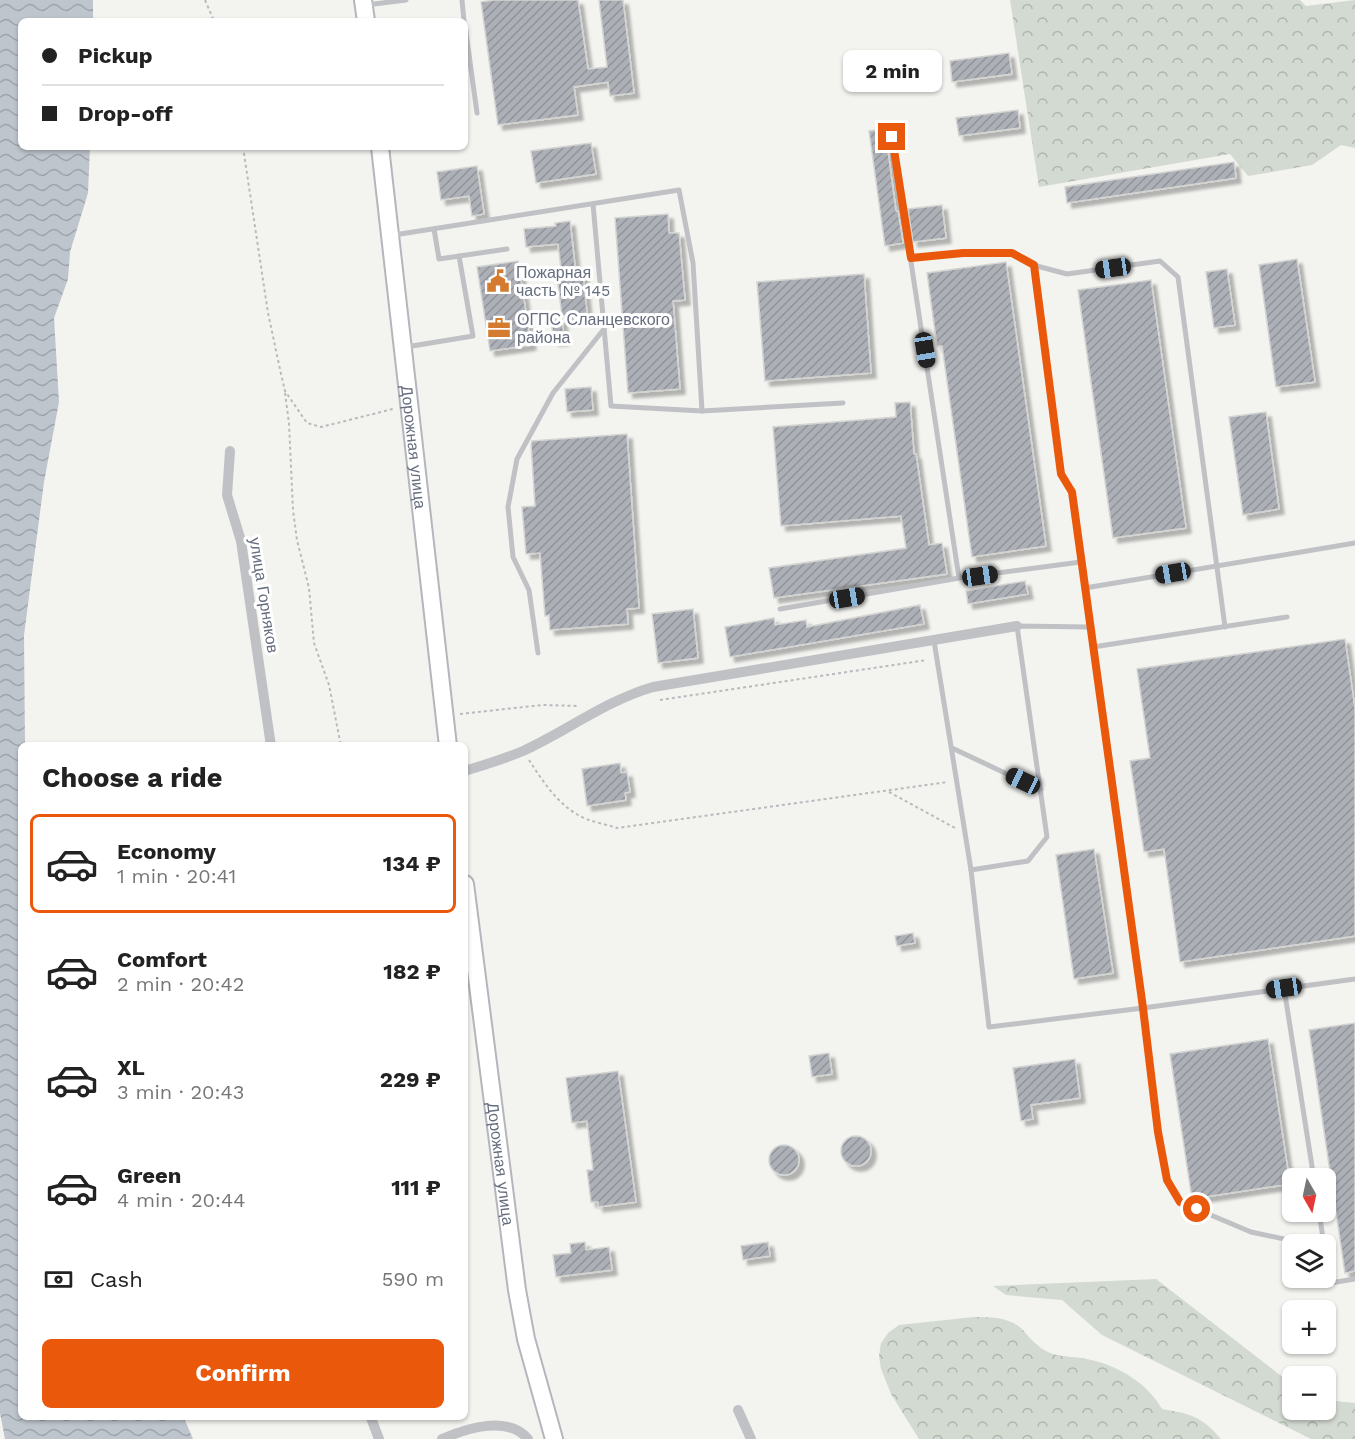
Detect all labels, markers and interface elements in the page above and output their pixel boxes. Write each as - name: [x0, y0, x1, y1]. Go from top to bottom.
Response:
- text: Pickup: [78, 43, 153, 68]
- callout: 2 min: [842, 50, 942, 92]
- text: 2 min: [865, 59, 920, 83]
- text: Drop-off: [78, 101, 173, 126]
- route end: [878, 123, 905, 150]
- car: [1094, 257, 1132, 279]
- place label: Пожарная часть № 145: [516, 263, 610, 300]
- public building icon: Пожарная часть № 145: [485, 268, 511, 294]
- place label: ОГПС Сланцевского района: [517, 310, 670, 347]
- office icon: ОГПС Сланцевского района: [486, 315, 512, 341]
- car: [913, 331, 937, 369]
- street label: Дорожная улица: [398, 384, 431, 510]
- street label: улица Горняков: [245, 536, 283, 654]
- car: [1154, 561, 1192, 585]
- car: [961, 565, 999, 587]
- car: [828, 586, 866, 610]
- text: Choose a ride: [42, 762, 222, 794]
- car: [1003, 765, 1043, 797]
- icon: car: [45, 837, 99, 891]
- text: Economy: [117, 839, 216, 864]
- text: 134 ₽: [383, 851, 441, 876]
- text: 1 min · 20:41: [117, 864, 236, 888]
- icon: car: [45, 945, 99, 999]
- text: Comfort: [117, 947, 207, 972]
- text: 182 ₽: [383, 959, 441, 984]
- text: 2 min · 20:42: [117, 972, 244, 996]
- car: [1265, 977, 1303, 999]
- icon: car: [45, 1053, 99, 1107]
- text: XL: [117, 1055, 145, 1080]
- text: 229 ₽: [380, 1067, 441, 1092]
- text: 3 min · 20:43: [117, 1080, 244, 1104]
- street label: Дорожная улица: [484, 1101, 518, 1227]
- icon: car: [45, 1161, 99, 1215]
- text: Green: [117, 1163, 181, 1188]
- north arrow: [1282, 1168, 1336, 1222]
- map controls: [1282, 1168, 1336, 1420]
- text: 111 ₽: [391, 1175, 441, 1200]
- text: 4 min · 20:44: [117, 1188, 245, 1212]
- route start: [1183, 1195, 1210, 1222]
- button: layers: [1282, 1234, 1336, 1288]
- icon: cash: [42, 1263, 75, 1296]
- text: Cash: [90, 1267, 143, 1292]
- text: 590 m: [382, 1267, 444, 1291]
- button: +: [1282, 1300, 1336, 1354]
- button: Confirm: [42, 1339, 444, 1408]
- button: −: [1282, 1366, 1336, 1420]

